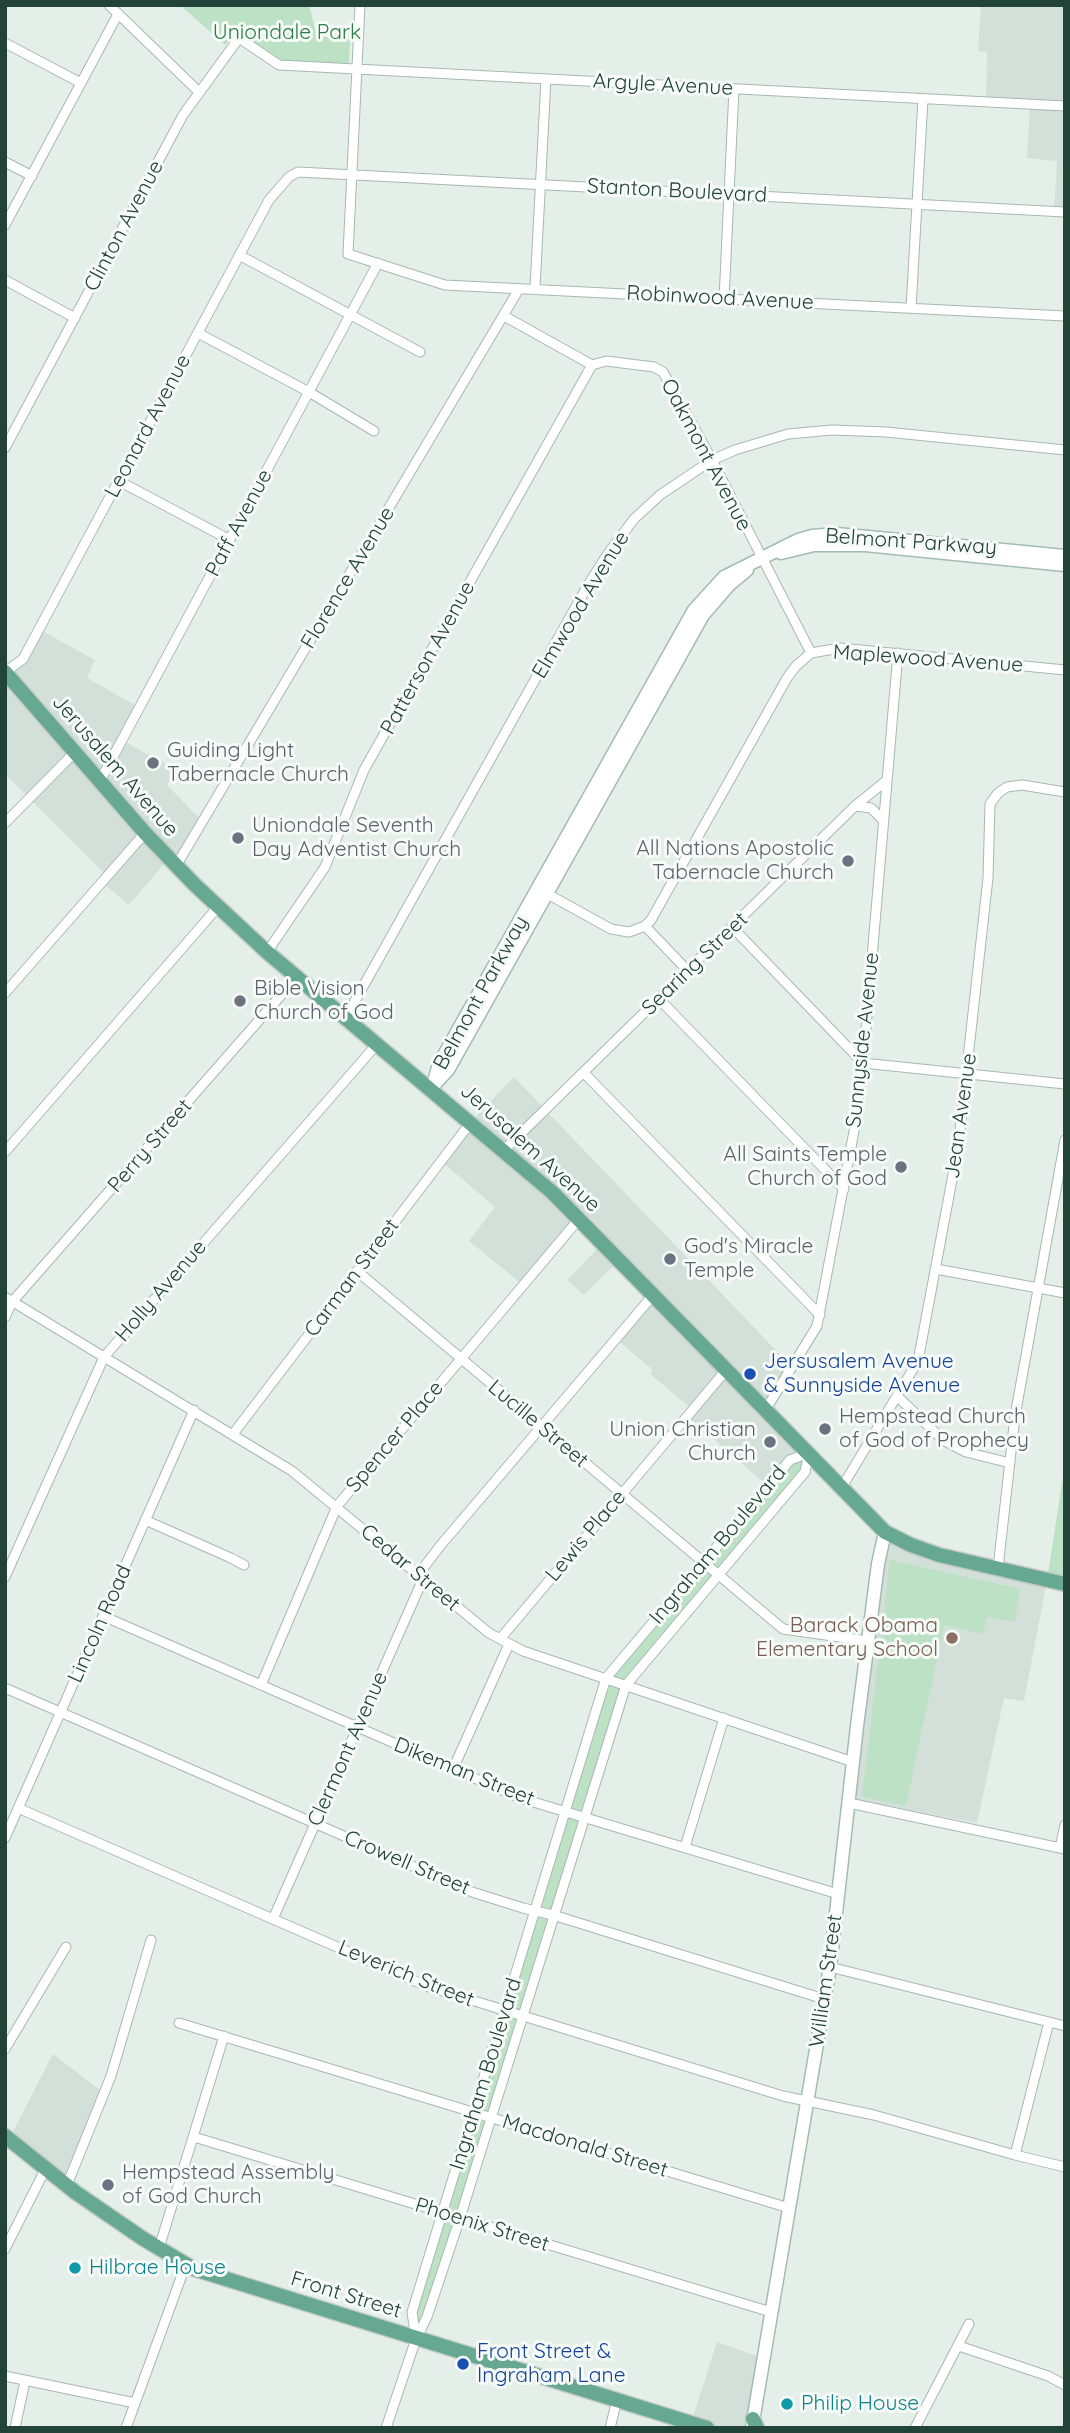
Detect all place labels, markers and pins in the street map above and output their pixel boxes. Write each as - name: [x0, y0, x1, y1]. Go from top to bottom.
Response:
- place label: Guiding Light Tabernacle Church: [167, 738, 349, 788]
- marker: Guiding Light Tabernacle Church: [145, 755, 161, 771]
- place label: Uniondale Seventh Day Adventist Church: [252, 813, 461, 863]
- marker: Uniondale Seventh Day Adventist Church: [230, 830, 246, 846]
- place label: All Nations Apostolic Tabernacle Church: [636, 836, 834, 886]
- marker: All Nations Apostolic Tabernacle Church: [840, 853, 856, 869]
- place label: Bible Vision Church of God: [254, 976, 394, 1026]
- marker: Bible Vision Church of God: [232, 993, 248, 1009]
- place label: All Saints Temple Church of God: [723, 1142, 887, 1192]
- marker: All Saints Temple Church of God: [893, 1159, 909, 1175]
- place label: God's Miracle Temple: [684, 1234, 813, 1284]
- marker: God's Miracle Temple: [662, 1251, 678, 1267]
- place label: Jersusalem Avenue & Sunnyside Avenue: [764, 1349, 960, 1399]
- marker: Jersusalem Avenue & Sunnyside Avenue: [742, 1366, 758, 1382]
- place label: Hempstead Church of God of Prophecy: [839, 1404, 1029, 1454]
- place label: Union Christian Church: [609, 1417, 756, 1467]
- marker: Hempstead Church of God of Prophecy: [817, 1421, 833, 1437]
- marker: Union Christian Church: [762, 1434, 778, 1450]
- place label: Barack Obama Elementary School: [756, 1613, 938, 1663]
- marker: Barack Obama Elementary School: [944, 1630, 960, 1646]
- place label: Hempstead Assembly of God Church: [122, 2160, 334, 2210]
- marker: Hempstead Assembly of God Church: [100, 2177, 116, 2193]
- place label: Hilbrae House: [89, 2255, 226, 2281]
- marker: Hilbrae House: [67, 2260, 83, 2276]
- place label: Front Street & Ingraham Lane: [477, 2339, 625, 2389]
- marker: Front Street & Ingraham Lane: [455, 2356, 471, 2372]
- place label: Philip House: [801, 2391, 919, 2417]
- marker: Philip House: [779, 2396, 795, 2412]

